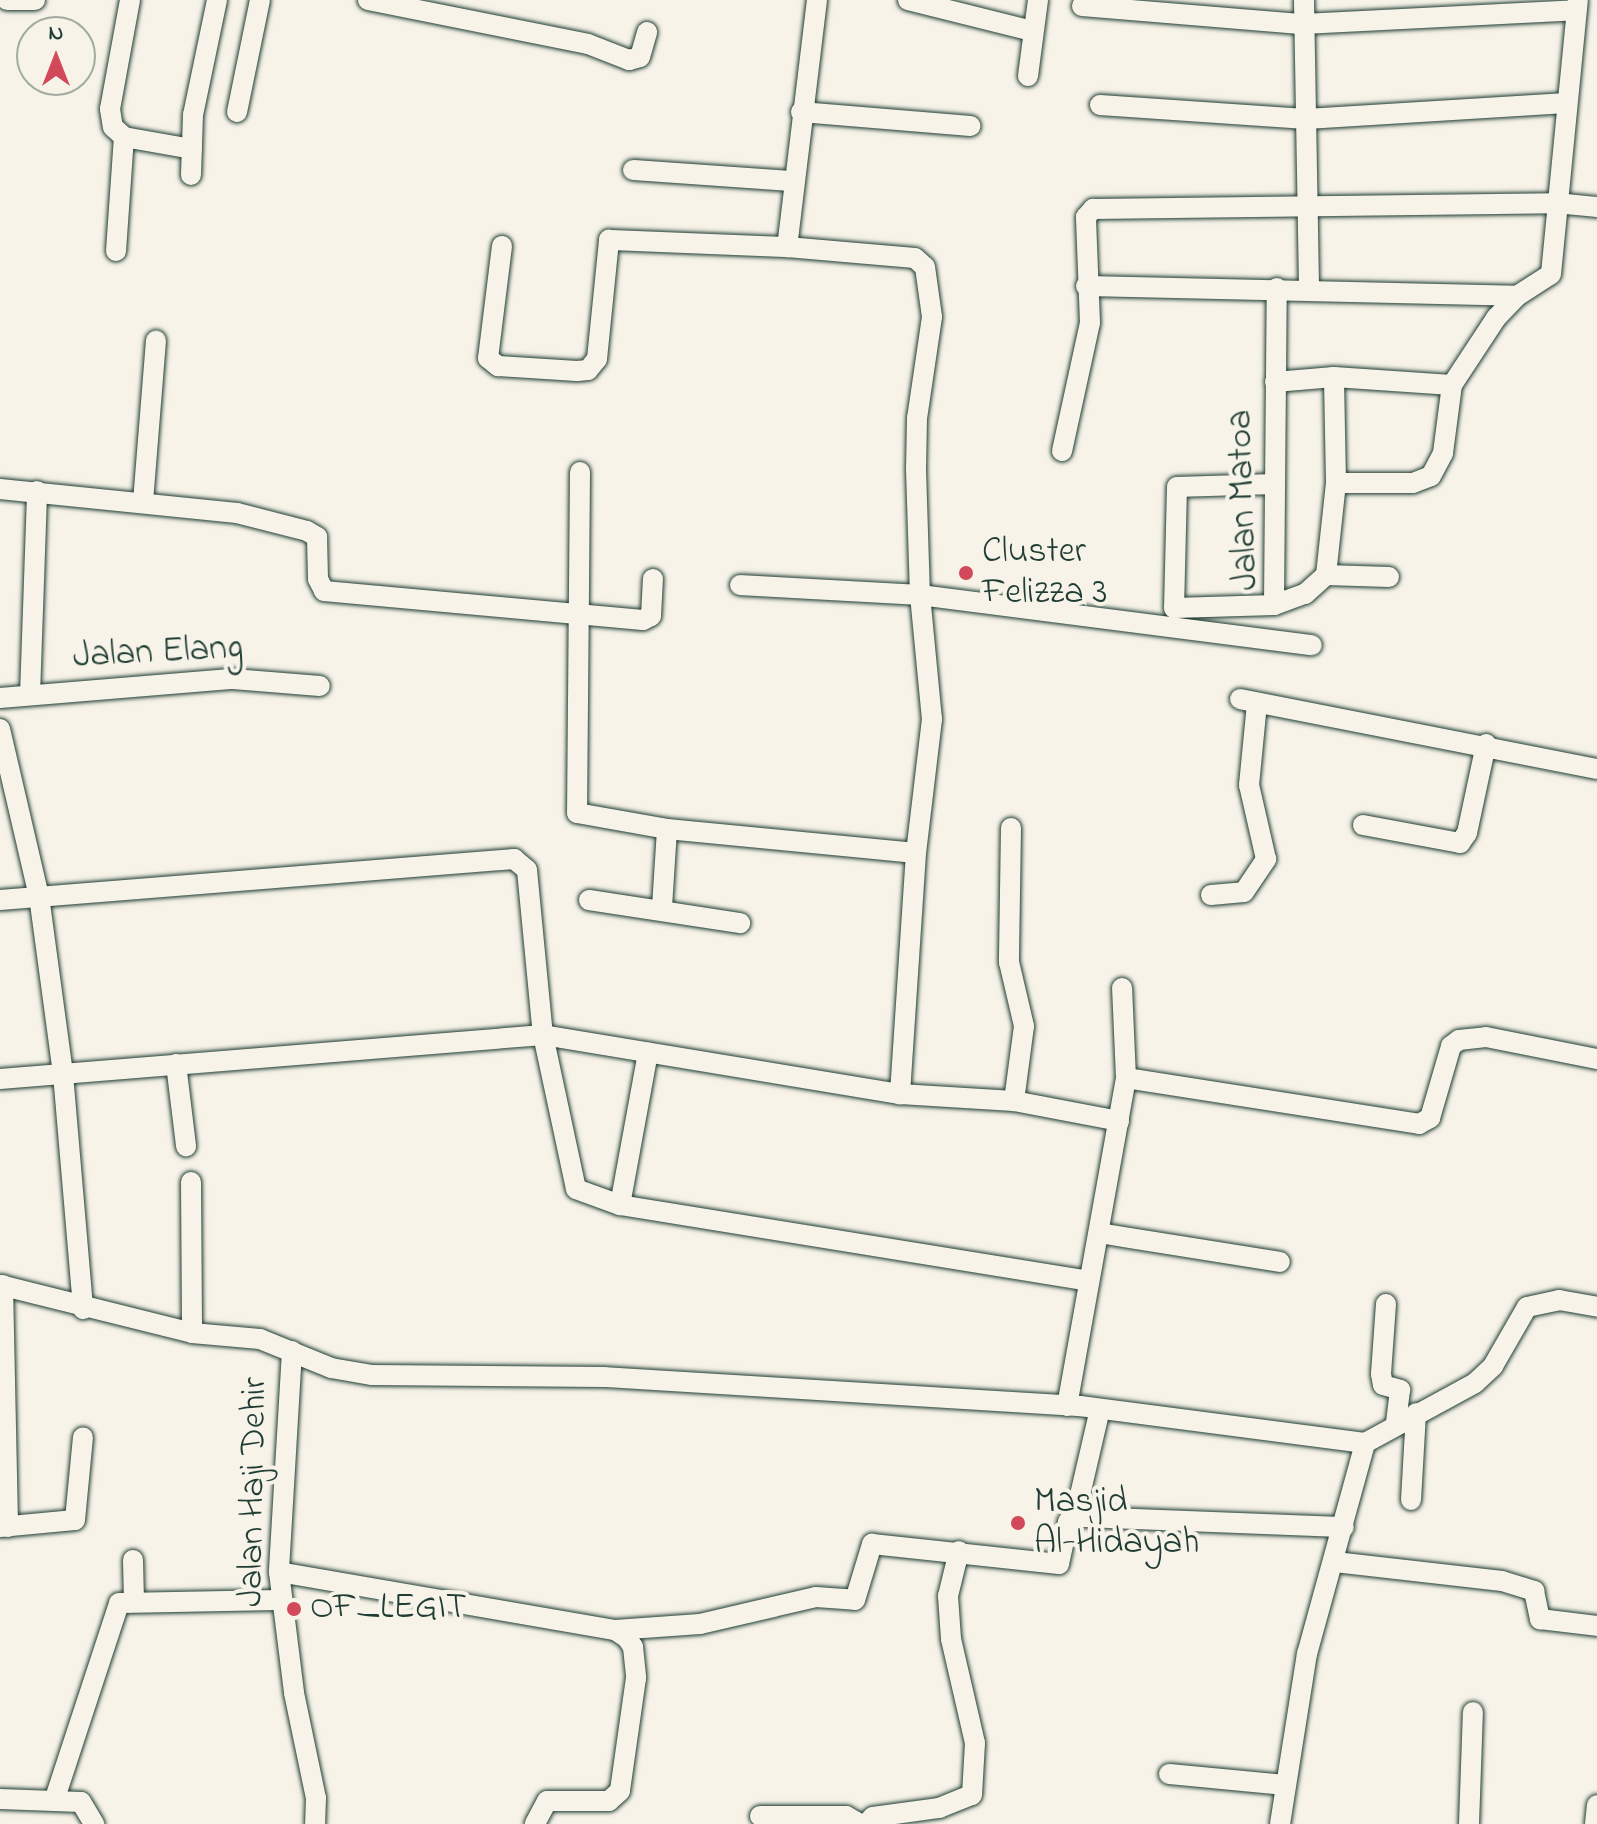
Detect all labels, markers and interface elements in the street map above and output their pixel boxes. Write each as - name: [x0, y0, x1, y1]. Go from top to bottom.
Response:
- north arrow: [16, 16, 96, 96]
- text: N: [49, 18, 63, 50]
- street label: Jalan Matoa: [1219, 409, 1269, 591]
- place label: Cluster Felizza 3: [982, 530, 1107, 615]
- marker: Cluster Felizza 3: [957, 564, 975, 582]
- street label: Jalan Elang: [72, 627, 244, 679]
- street label: Jalan Haji Dehir: [230, 1377, 278, 1607]
- place label: Masjid Al-Hidayah: [1034, 1480, 1199, 1565]
- marker: Masjid Al-Hidayah: [1009, 1514, 1027, 1532]
- place label: OF_LEGIT: [310, 1587, 467, 1631]
- marker: OF_LEGIT: [285, 1600, 303, 1618]

